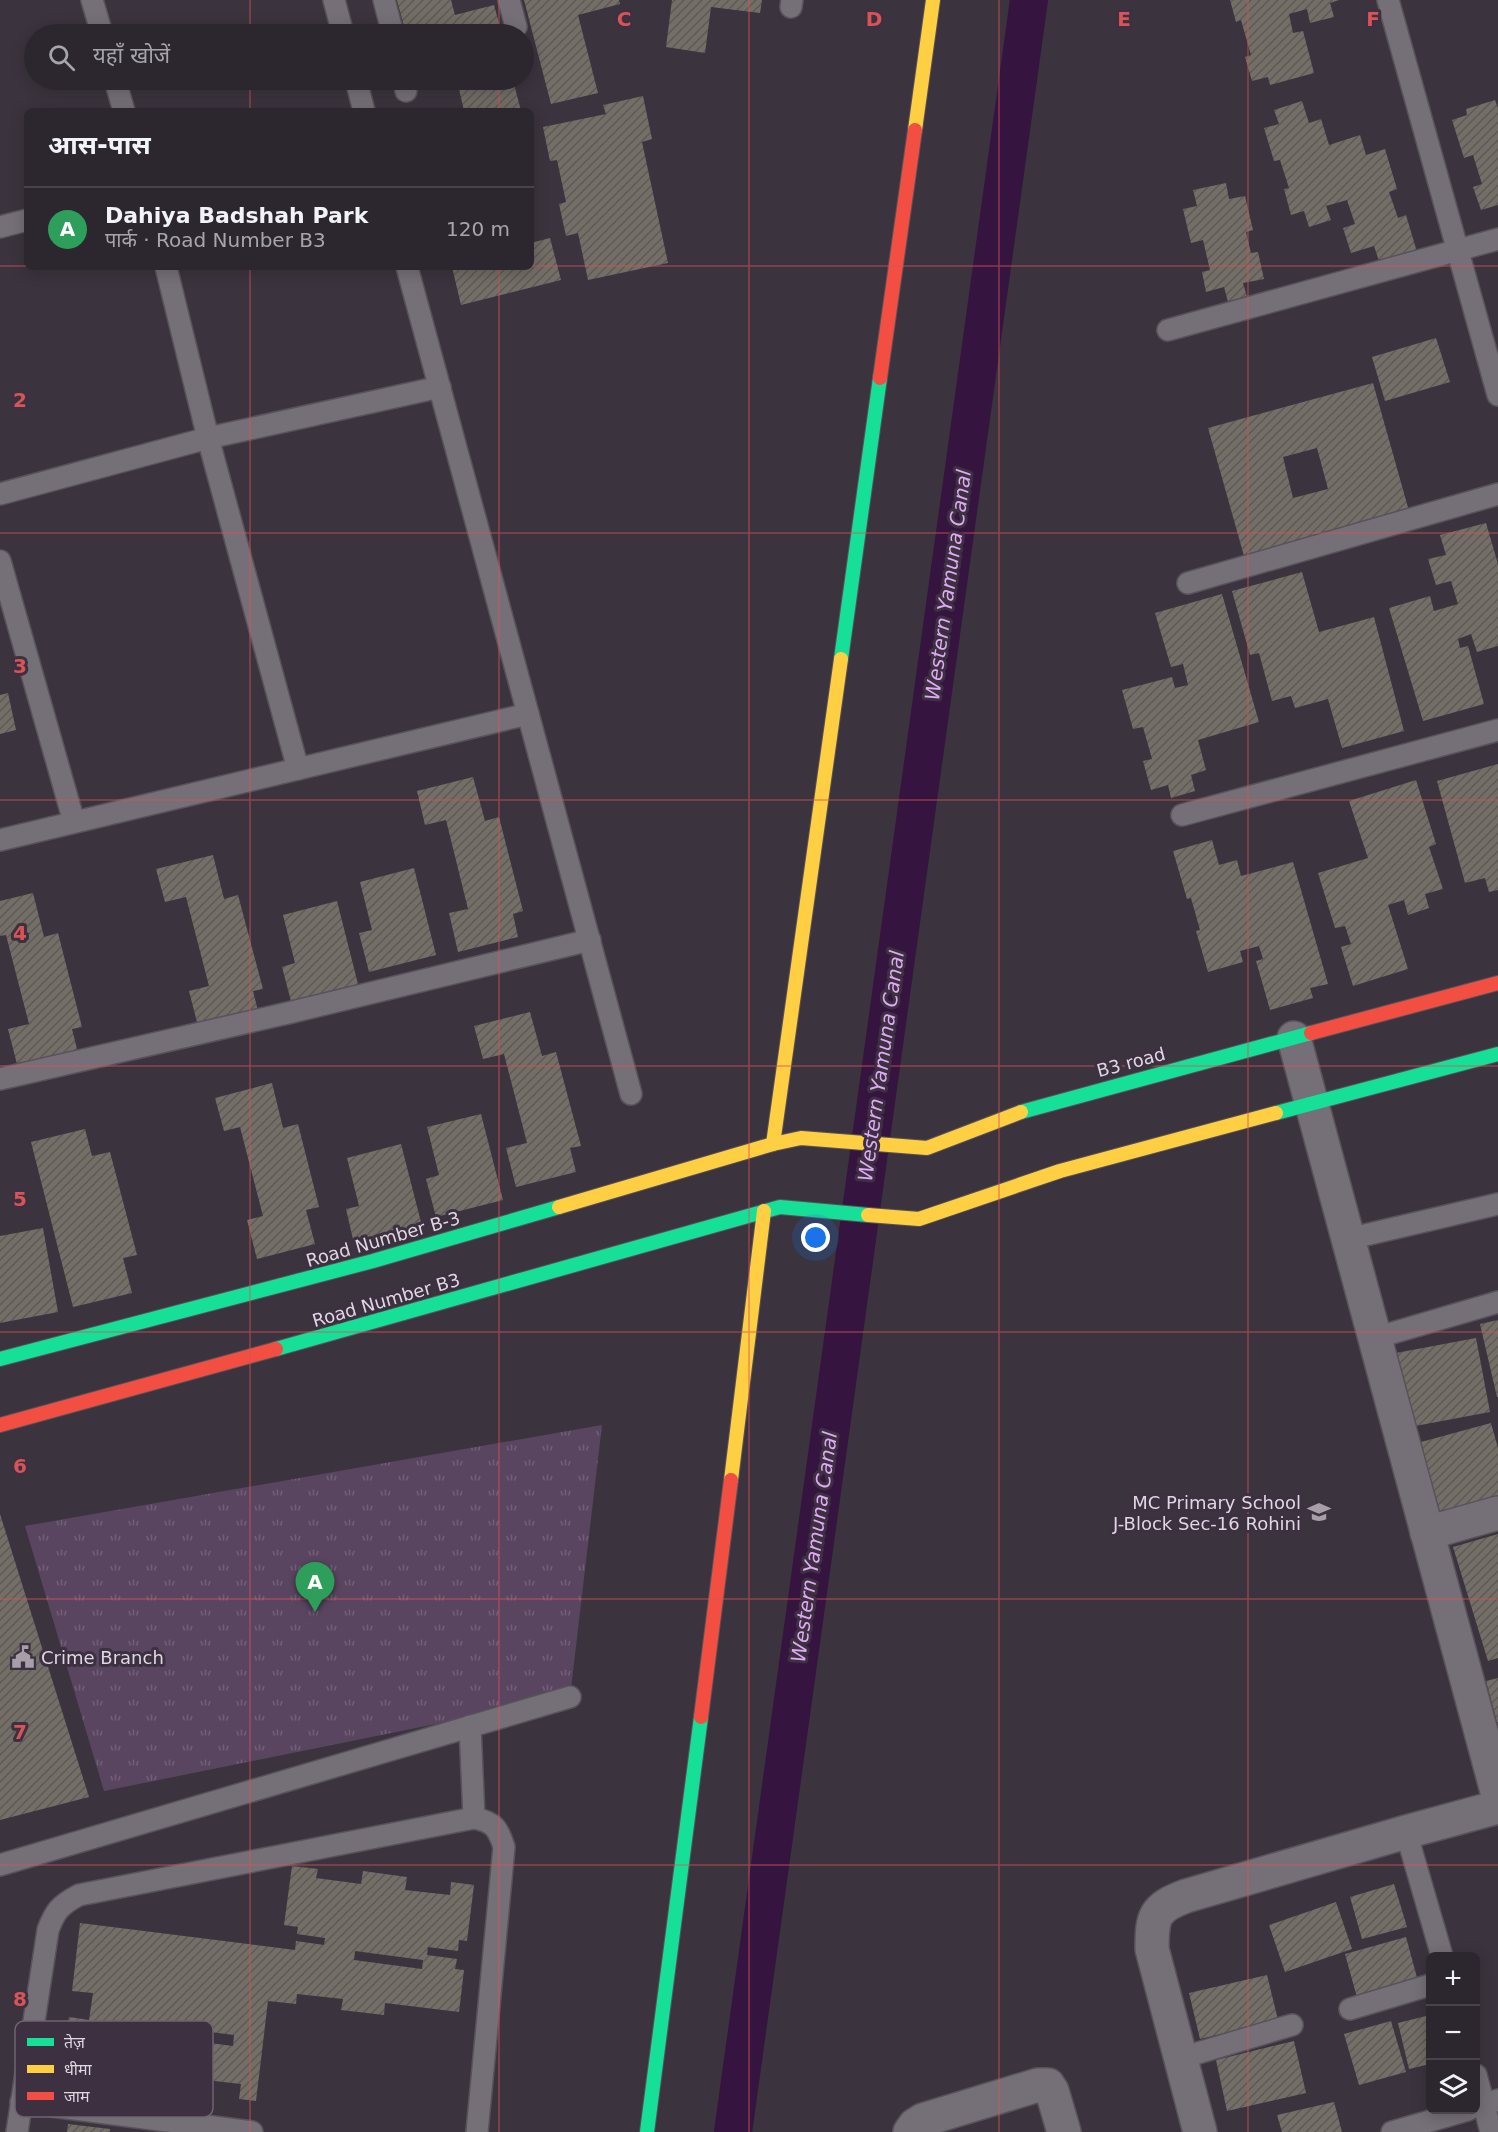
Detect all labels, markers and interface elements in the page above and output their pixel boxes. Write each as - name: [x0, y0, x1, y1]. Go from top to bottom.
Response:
- text: C: [617, 7, 631, 31]
- text: D: [866, 7, 882, 31]
- text: E: [1117, 7, 1131, 31]
- text: F: [1366, 7, 1380, 31]
- search box: [24, 24, 534, 90]
- icon: search: [45, 41, 78, 74]
- text: यहाँ खोजें: [93, 43, 170, 68]
- text: आस-पास: [48, 130, 151, 160]
- text: Dahiya Badshah Park: [105, 203, 368, 228]
- text: A: [60, 217, 75, 241]
- text: 120 m: [446, 217, 510, 241]
- text: पार्क · Road Number B3: [105, 228, 326, 252]
- text: 2: [13, 388, 27, 412]
- water label: Western Yamuna Canal: [920, 468, 976, 702]
- text: 3: [13, 654, 27, 678]
- text: 4: [13, 921, 27, 945]
- water label: Western Yamuna Canal: [853, 949, 909, 1183]
- street label: B3 road: [1094, 1043, 1168, 1081]
- text: 5: [13, 1187, 27, 1211]
- street label: Road Number B-3: [304, 1207, 462, 1271]
- your location: [801, 1223, 830, 1252]
- street label: Road Number B3: [310, 1269, 462, 1331]
- water label: Western Yamuna Canal: [786, 1430, 842, 1664]
- text: 6: [13, 1454, 27, 1478]
- place label: MC Primary School J-Block Sec-16 Rohini: [1112, 1492, 1301, 1534]
- school or university icon: MC Primary School J-Block Sec-16 Rohini: [1306, 1499, 1332, 1525]
- pin: A: [296, 1562, 334, 1612]
- public building icon: Crime Branch: [10, 1644, 36, 1670]
- place label: Crime Branch: [41, 1647, 164, 1668]
- text: 7: [13, 1720, 27, 1744]
- map controls: [1426, 1952, 1480, 2114]
- button: +: [1426, 1952, 1480, 2006]
- text: 8: [13, 1987, 27, 2011]
- button: −: [1426, 2006, 1480, 2060]
- legend: [15, 2021, 213, 2117]
- text: तेज़: [64, 2033, 86, 2052]
- text: धीमा: [64, 2060, 93, 2079]
- button: layers: [1426, 2060, 1480, 2114]
- text: जाम: [64, 2087, 90, 2106]

